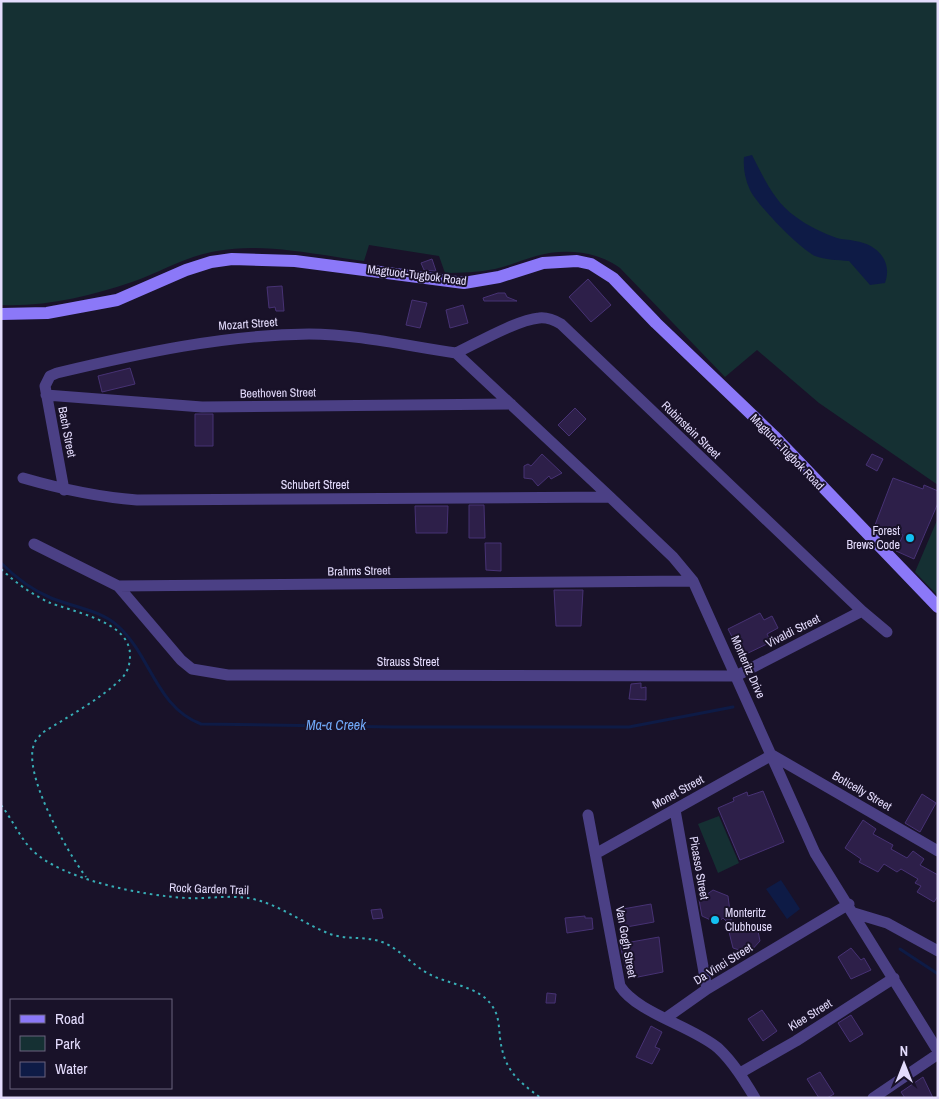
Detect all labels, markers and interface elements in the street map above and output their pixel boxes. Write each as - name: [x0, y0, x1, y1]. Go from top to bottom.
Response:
- street label: Magtuod-Tugbok Road: [366, 261, 468, 289]
- street label: Mozart Street: [218, 314, 278, 334]
- street label: Beethoven Street: [240, 384, 316, 402]
- street label: Rubinstein Street: [658, 398, 724, 463]
- street label: Bach Street: [54, 405, 80, 459]
- street label: Magtuod-Tugbok Road: [747, 411, 827, 493]
- street label: Schubert Street: [281, 477, 349, 493]
- place label: Forest Brews Code: [846, 523, 900, 553]
- marker: Forest Brews Code: [904, 532, 916, 544]
- street label: Brahms Street: [327, 562, 391, 580]
- street label: Vivaldi Street: [763, 610, 823, 652]
- street label: Monteritz Drive: [727, 633, 769, 701]
- street label: Strauss Street: [377, 654, 439, 670]
- water label: Ma-a Creek: [306, 716, 367, 734]
- street label: Boticelly Street: [829, 768, 895, 815]
- street label: Monet Street: [649, 771, 707, 813]
- street label: Picasso Street: [686, 835, 712, 901]
- street label: Rock Garden Trail: [169, 880, 249, 898]
- street label: Van Gogh Street: [612, 905, 640, 979]
- place label: Monteritz Clubhouse: [725, 905, 772, 935]
- marker: Monteritz Clubhouse: [709, 914, 721, 926]
- street label: Da Vinci Street: [691, 939, 756, 988]
- street label: Klee Street: [785, 995, 835, 1035]
- legend: [10, 999, 172, 1089]
- text: Road: [55, 1008, 84, 1029]
- text: Park: [55, 1033, 81, 1054]
- north arrow: [879, 1039, 929, 1089]
- text: N: [900, 1042, 908, 1060]
- text: Water: [55, 1058, 87, 1079]

